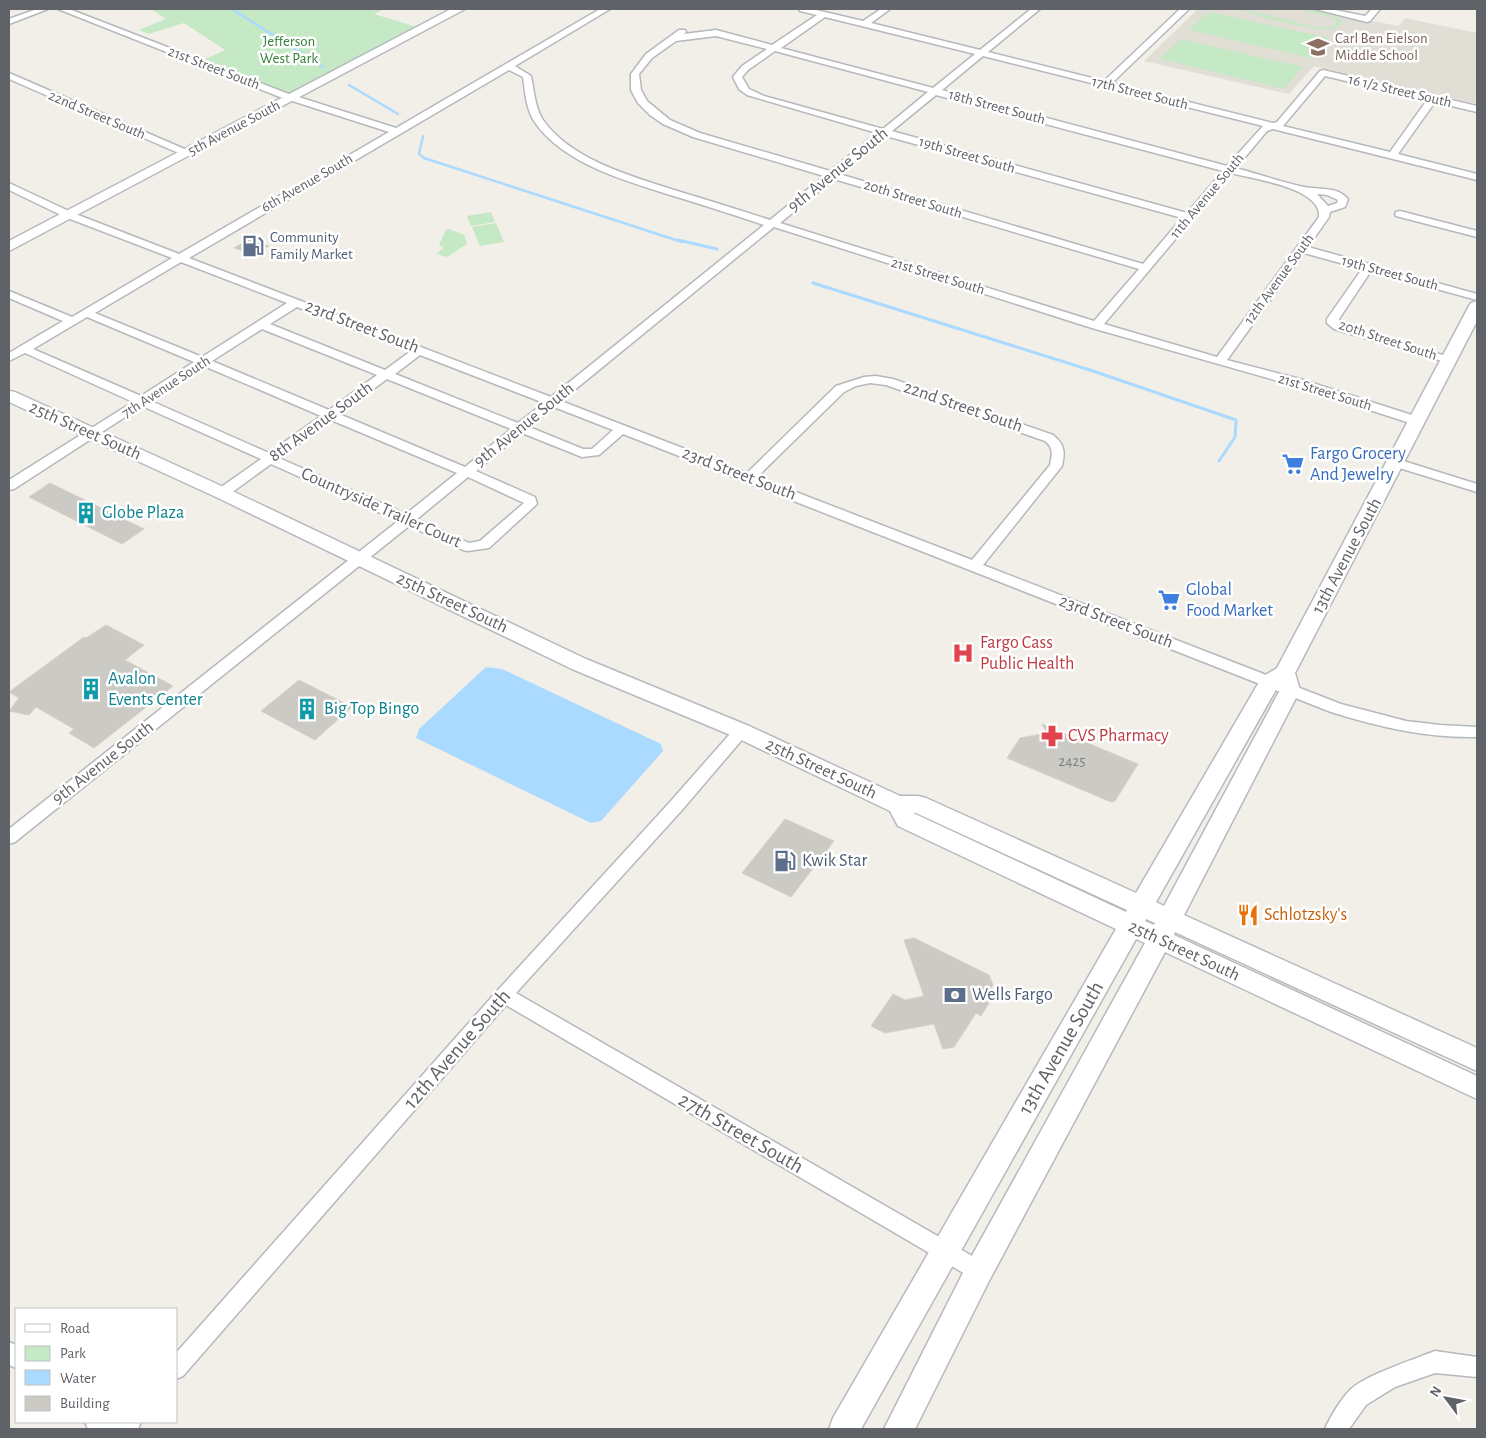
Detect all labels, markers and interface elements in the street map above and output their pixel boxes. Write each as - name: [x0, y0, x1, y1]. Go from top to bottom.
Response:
- place label: Carl Ben Eielson Middle School: [1335, 31, 1428, 63]
- park label: Jefferson West Park: [260, 34, 318, 66]
- school or university icon: Carl Ben Eielson Middle School: [1305, 34, 1331, 60]
- street label: 21st Street South: [166, 44, 262, 92]
- street label: 16 1/2 Street South: [1347, 72, 1453, 110]
- street label: 17th Street South: [1090, 74, 1190, 112]
- street label: 18th Street South: [947, 87, 1047, 127]
- street label: 22nd Street South: [46, 88, 148, 142]
- street label: 5th Avenue South: [185, 97, 283, 159]
- street label: 9th Avenue South: [784, 124, 892, 216]
- street label: 19th Street South: [917, 134, 1017, 176]
- street label: 6th Avenue South: [259, 151, 355, 215]
- street label: 11th Avenue South: [1167, 151, 1247, 241]
- street label: 20th Street South: [862, 177, 964, 221]
- place label: Community Family Market: [270, 230, 353, 262]
- street label: 12th Avenue South: [1241, 231, 1317, 327]
- fuel station icon: Community Family Market: [240, 233, 266, 259]
- street label: 19th Street South: [1340, 253, 1440, 293]
- street label: 21st Street South: [889, 255, 987, 297]
- street label: 23rd Street South: [303, 297, 421, 357]
- street label: 20th Street South: [1337, 317, 1439, 363]
- street label: 7th Avenue South: [119, 353, 213, 421]
- street label: 21st Street South: [1276, 371, 1374, 413]
- street label: 8th Avenue South: [266, 378, 376, 466]
- street label: 22nd Street South: [901, 378, 1025, 436]
- street label: 9th Avenue South: [470, 379, 578, 471]
- street label: 25th Street South: [26, 398, 144, 464]
- street label: 23rd Street South: [680, 444, 798, 504]
- place label: Fargo Grocery And Jewelry: [1310, 445, 1406, 484]
- supermarket icon: Fargo Grocery And Jewelry: [1280, 451, 1306, 477]
- street label: Countryside Trailer Court: [298, 465, 464, 552]
- street label: 13th Avenue South: [1309, 495, 1385, 617]
- building icon: Globe Plaza: [73, 500, 99, 526]
- place label: Globe Plaza: [102, 504, 184, 522]
- street label: 25th Street South: [394, 569, 510, 637]
- place label: Global Food Market: [1186, 581, 1273, 620]
- supermarket icon: Global Food Market: [1156, 587, 1182, 613]
- street label: 23rd Street South: [1057, 592, 1175, 652]
- place label: Fargo Cass Public Health: [980, 634, 1074, 673]
- hospital icon: Fargo Cass Public Health: [950, 640, 976, 666]
- place label: Avalon Events Center: [108, 670, 203, 709]
- building icon: Avalon Events Center: [78, 676, 104, 702]
- building icon: Big Top Bingo: [294, 696, 320, 722]
- place label: Big Top Bingo: [324, 700, 419, 718]
- street label: 9th Avenue South: [49, 718, 157, 808]
- pharmacy icon: CVS Pharmacy: [1039, 723, 1065, 749]
- place label: CVS Pharmacy: [1068, 727, 1169, 745]
- street label: 25th Street South: [763, 735, 879, 803]
- house number: 2425: [1058, 754, 1086, 769]
- fuel station icon: Kwik Star: [772, 848, 798, 874]
- place label: Kwik Star: [802, 852, 867, 870]
- restaurant icon: Schlotzsky's: [1235, 902, 1261, 928]
- place label: Schlotzsky's: [1264, 906, 1347, 924]
- street label: 25th Street South: [1126, 917, 1242, 985]
- street label: 13th Avenue South: [1014, 978, 1108, 1118]
- bank icon: Wells Fargo: [942, 982, 968, 1008]
- street label: 12th Avenue South: [400, 985, 514, 1113]
- place label: Wells Fargo: [972, 986, 1053, 1004]
- street label: 27th Street South: [675, 1089, 807, 1177]
- legend: [15, 1308, 178, 1423]
- text: Road: [60, 1321, 90, 1336]
- text: Park: [60, 1346, 86, 1361]
- text: Water: [60, 1371, 96, 1386]
- north arrow: [1421, 1373, 1471, 1423]
- text: N: [1427, 1384, 1444, 1399]
- text: Building: [60, 1396, 110, 1411]

